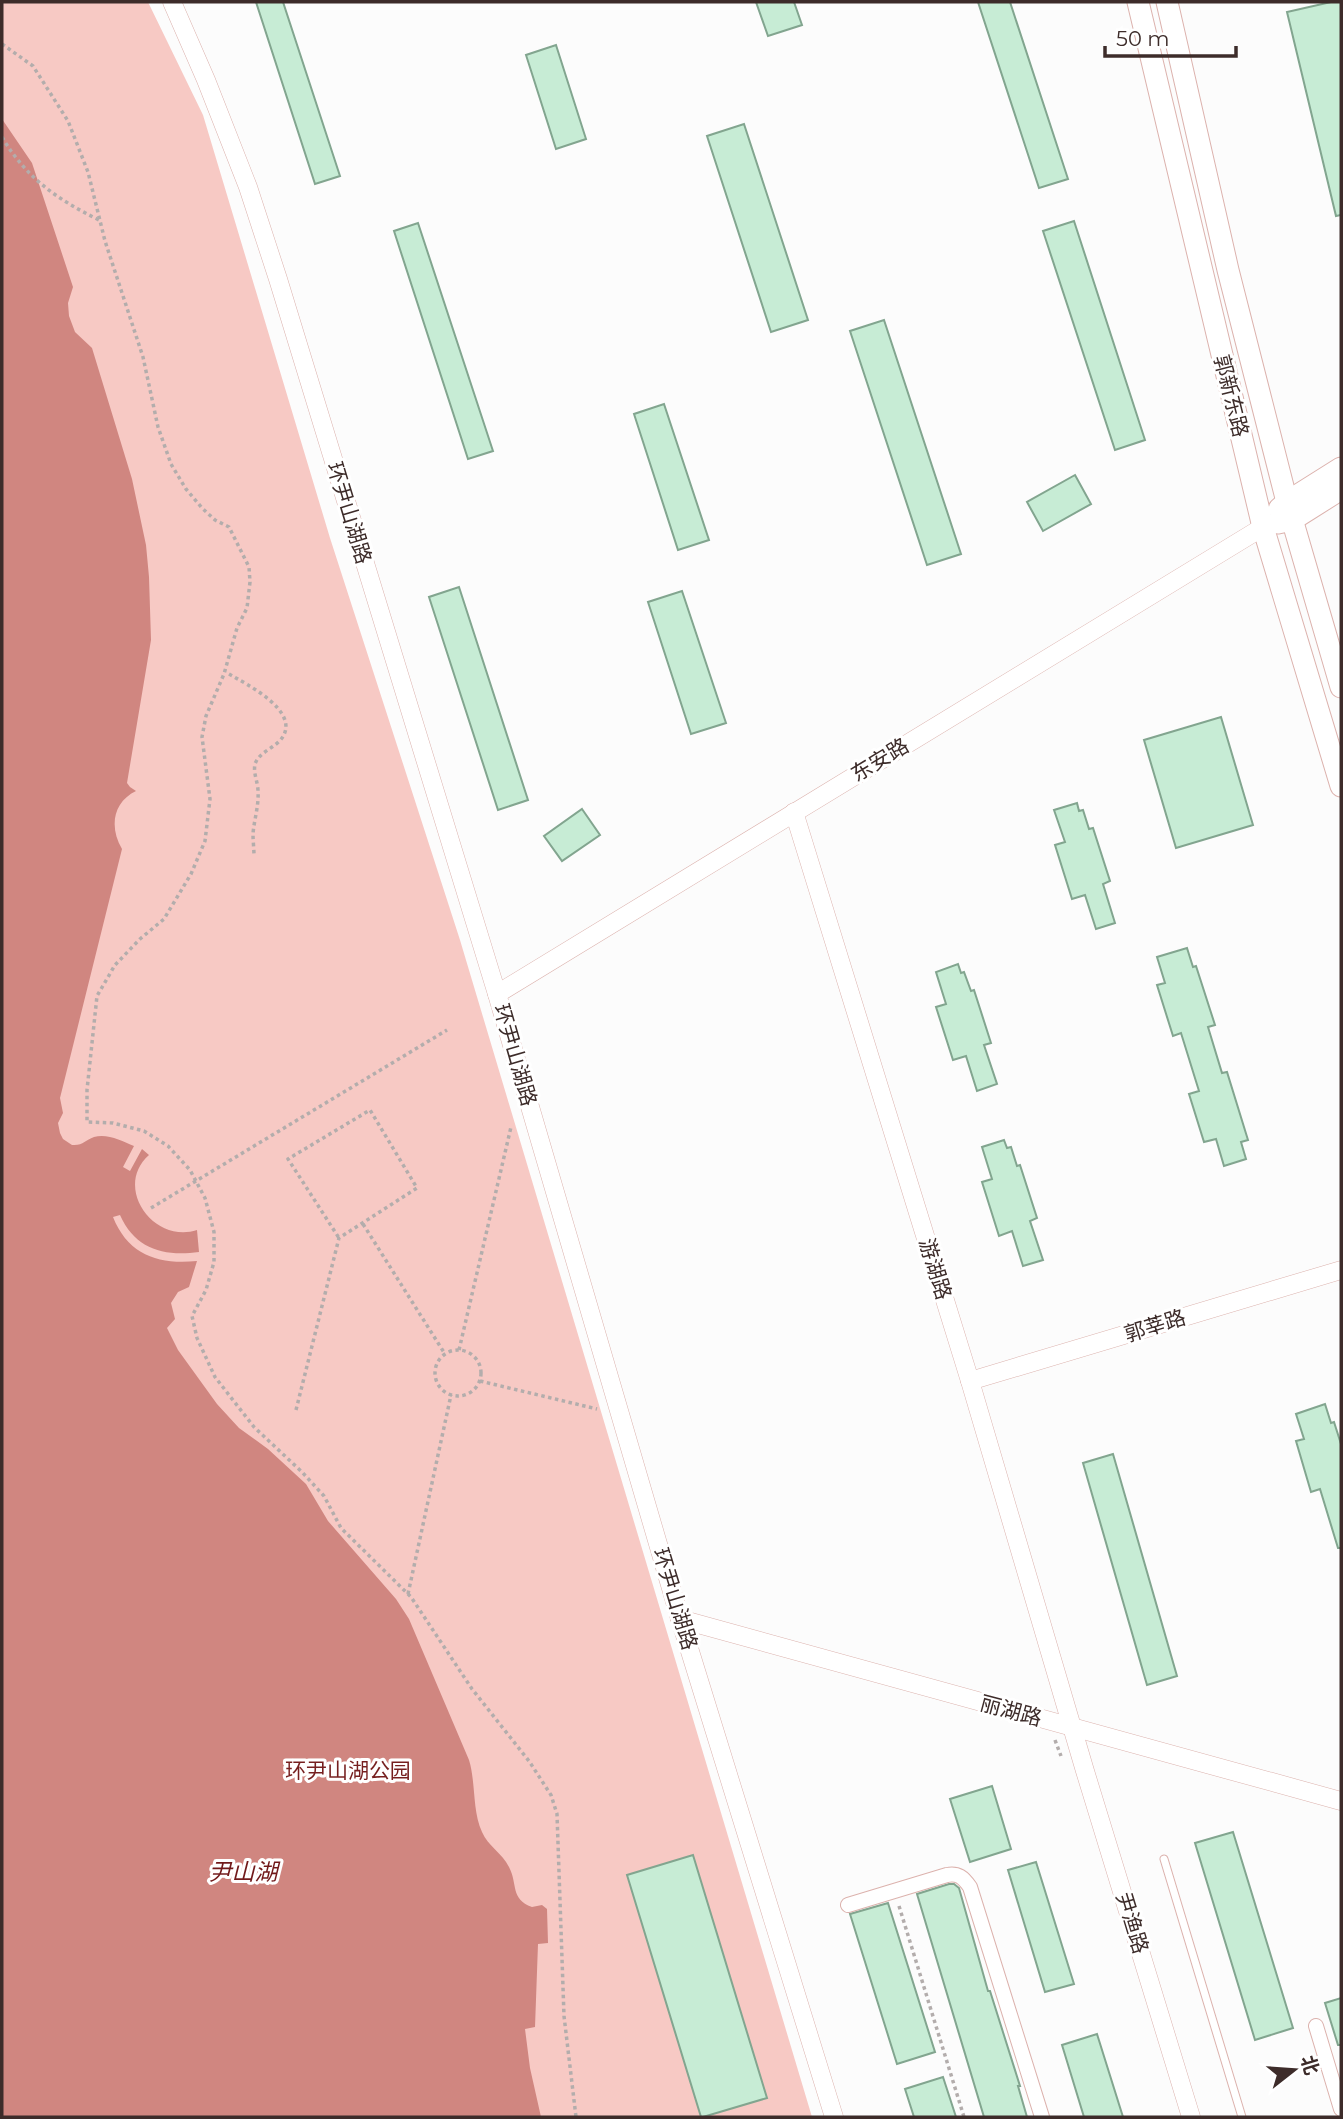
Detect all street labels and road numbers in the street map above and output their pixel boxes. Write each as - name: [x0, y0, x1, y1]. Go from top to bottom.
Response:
- street label: 郭新东路: [1209, 352, 1254, 440]
- street label: 环尹山湖路: [322, 459, 377, 567]
- street label: 东安路: [846, 733, 913, 787]
- street label: 环尹山湖路: [489, 1001, 542, 1109]
- street label: 游湖路: [914, 1235, 957, 1303]
- street label: 郭莘路: [1121, 1304, 1189, 1347]
- street label: 环尹山湖路: [648, 1545, 703, 1653]
- street label: 丽湖路: [977, 1690, 1045, 1731]
- street label: 尹渔路: [1111, 1889, 1154, 1957]

